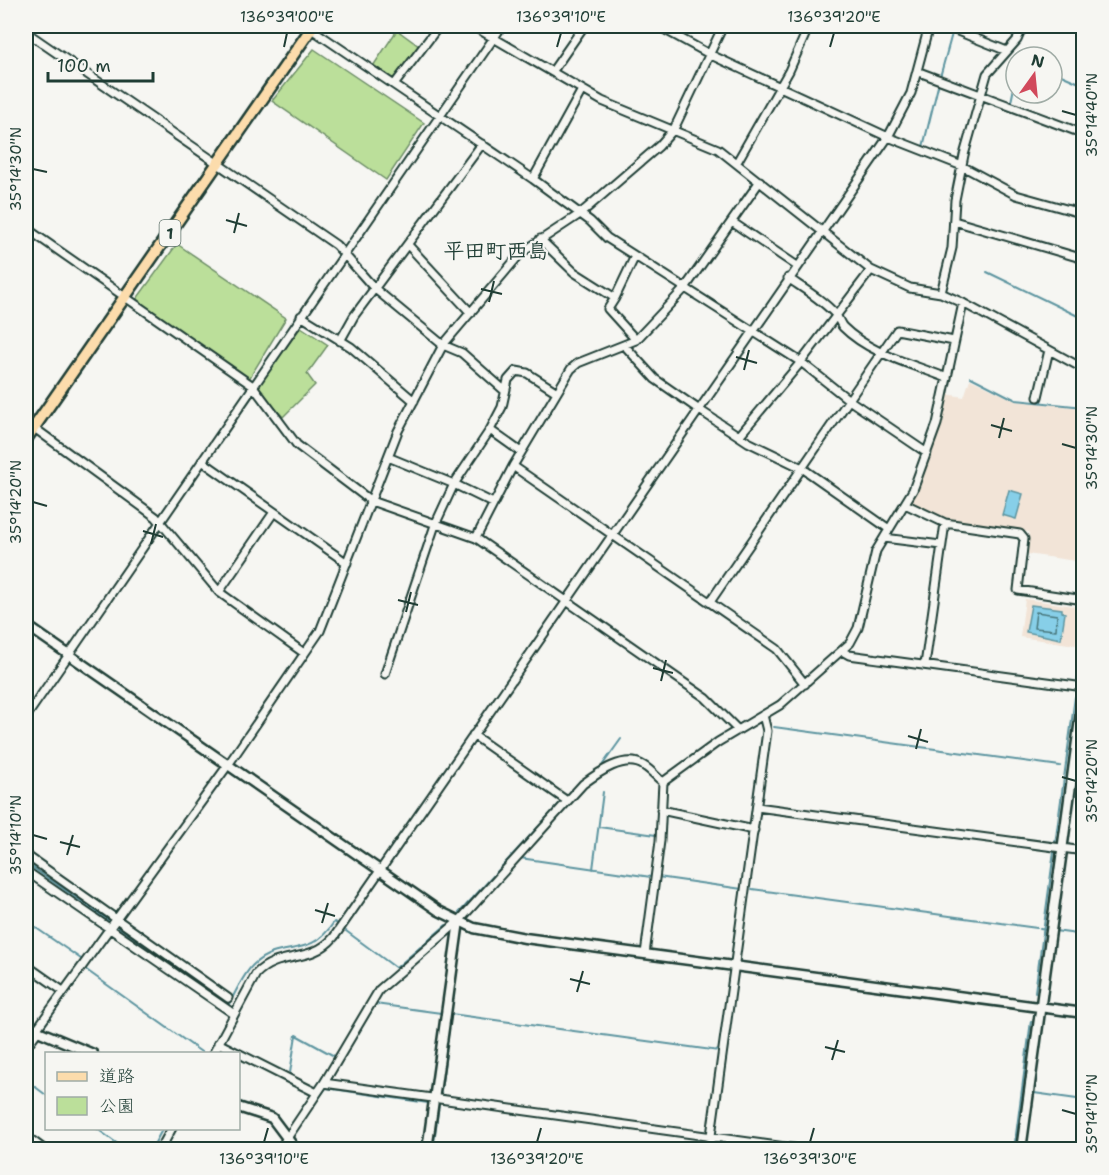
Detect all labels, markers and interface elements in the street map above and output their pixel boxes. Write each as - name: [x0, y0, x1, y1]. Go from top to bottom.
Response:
- text: 136°39'00"E: [240, 7, 334, 27]
- text: 136°39'10"E: [516, 7, 606, 27]
- text: 136°39'20"E: [787, 7, 881, 27]
- scale bar: [48, 45, 153, 83]
- north arrow: [1004, 45, 1064, 105]
- text: N: [1029, 49, 1047, 73]
- text: 100 m: [57, 54, 111, 78]
- text: 35°14'40"N: [1082, 73, 1102, 157]
- text: 35°14'30"N: [6, 127, 26, 211]
- road number: 1: [160, 220, 180, 246]
- district label: 平田町西島: [444, 237, 549, 265]
- text: 35°14'30"N: [1082, 406, 1102, 490]
- text: 35°14'20"N: [6, 460, 26, 544]
- text: 35°14'20"N: [1082, 739, 1102, 823]
- text: 35°14'10"N: [6, 795, 26, 875]
- legend: [45, 1052, 240, 1130]
- text: 道路: [99, 1064, 135, 1088]
- text: 35°14'10"N: [1082, 1074, 1102, 1154]
- text: 公園: [99, 1094, 135, 1118]
- text: 136°39'10"E: [219, 1149, 309, 1169]
- text: 136°39'20"E: [490, 1149, 584, 1169]
- text: 136°39'30"E: [763, 1149, 857, 1169]

